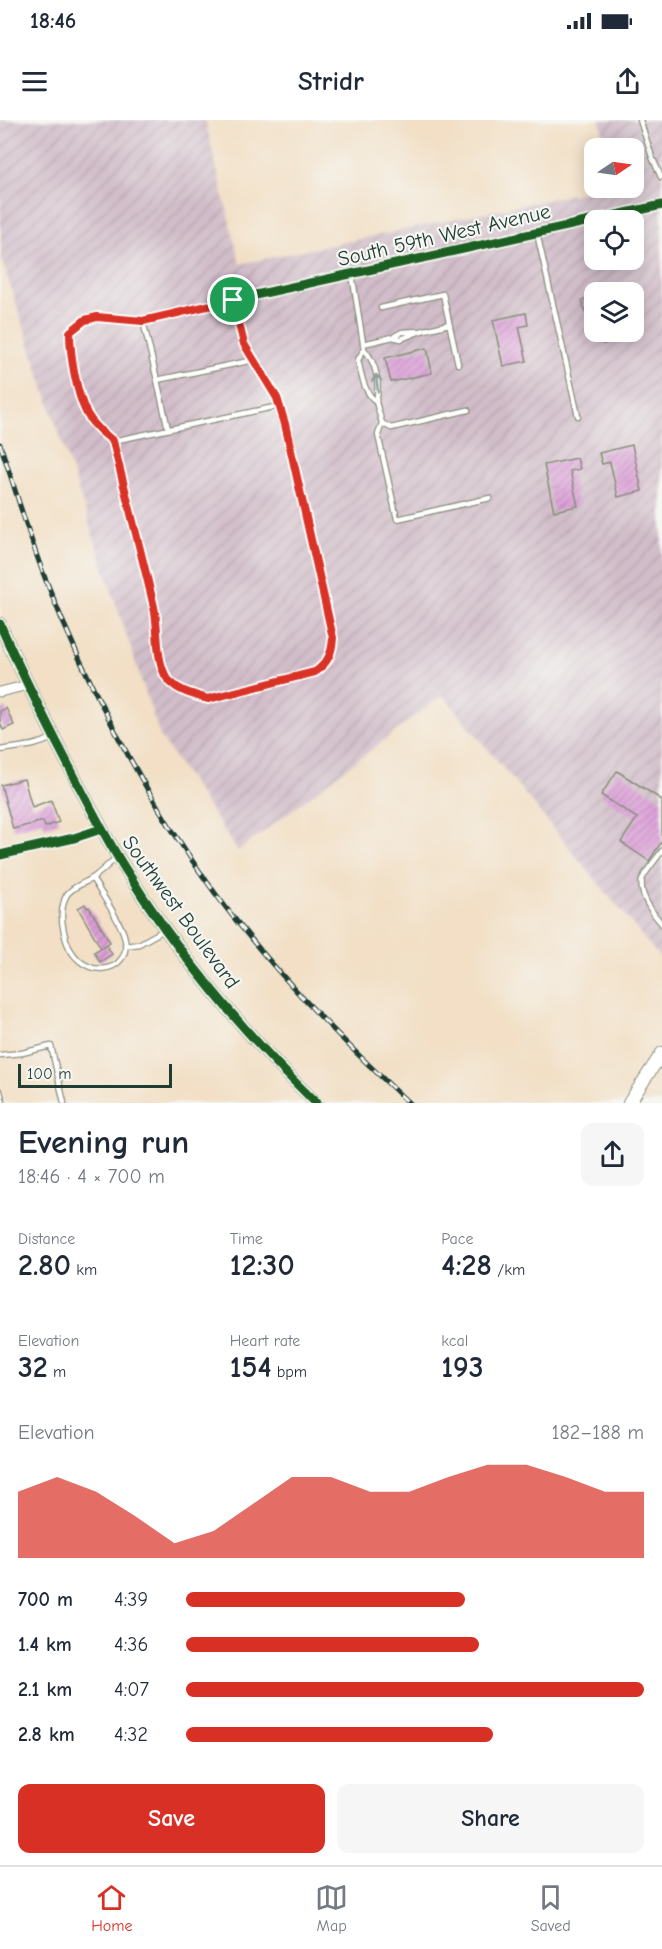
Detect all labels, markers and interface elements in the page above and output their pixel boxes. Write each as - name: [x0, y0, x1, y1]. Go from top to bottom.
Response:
- text: 18:46: [30, 8, 76, 34]
- icon: menu: [18, 65, 51, 98]
- icon: share: [611, 65, 644, 98]
- text: Stridr: [298, 66, 364, 97]
- north arrow: [584, 138, 644, 198]
- map controls: [584, 138, 644, 342]
- street label: South 59th West Avenue: [335, 199, 553, 271]
- button: locate: [584, 210, 644, 270]
- pin: [207, 274, 258, 325]
- button: layers: [584, 282, 644, 342]
- icon: arrive: [216, 283, 249, 316]
- one-way arrow: [371, 374, 382, 393]
- street label: Southwest Boulevard: [117, 831, 245, 993]
- scale bar: [18, 1061, 172, 1088]
- text: 100 m: [27, 1065, 71, 1083]
- text: Evening run: [18, 1123, 189, 1161]
- button: share: [581, 1123, 644, 1186]
- text: 18:46 · 4 × 700 m: [18, 1165, 165, 1188]
- text: Distance: [18, 1230, 75, 1248]
- text: Time: [230, 1230, 263, 1248]
- text: Pace: [441, 1230, 474, 1248]
- text: 2.80: [18, 1248, 71, 1283]
- text: 12:30: [230, 1248, 295, 1283]
- text: 4:28: [441, 1248, 492, 1283]
- text: km: [71, 1261, 97, 1279]
- text: /km: [492, 1261, 525, 1279]
- text: Elevation: [18, 1332, 79, 1350]
- text: Heart rate: [230, 1332, 300, 1350]
- text: kcal: [441, 1332, 468, 1350]
- text: 32: [18, 1350, 48, 1385]
- text: 154: [230, 1350, 271, 1385]
- text: 193: [441, 1350, 484, 1385]
- text: m: [48, 1363, 66, 1381]
- text: bpm: [271, 1363, 307, 1381]
- text: Elevation: [18, 1421, 95, 1444]
- text: 182–188 m: [552, 1421, 644, 1444]
- text: 700 m: [18, 1588, 73, 1611]
- text: 4:39: [114, 1588, 148, 1611]
- text: 1.4 km: [18, 1633, 72, 1656]
- text: 4:36: [114, 1633, 148, 1656]
- text: 2.1 km: [18, 1678, 72, 1701]
- text: 4:07: [114, 1678, 149, 1701]
- text: 2.8 km: [18, 1723, 75, 1746]
- text: 4:32: [114, 1723, 148, 1746]
- button: Save: [18, 1784, 325, 1853]
- button: Share: [337, 1784, 644, 1853]
- tab: Home: [91, 1881, 133, 1935]
- tab: Map: [315, 1881, 348, 1935]
- tab: Saved: [531, 1881, 571, 1935]

